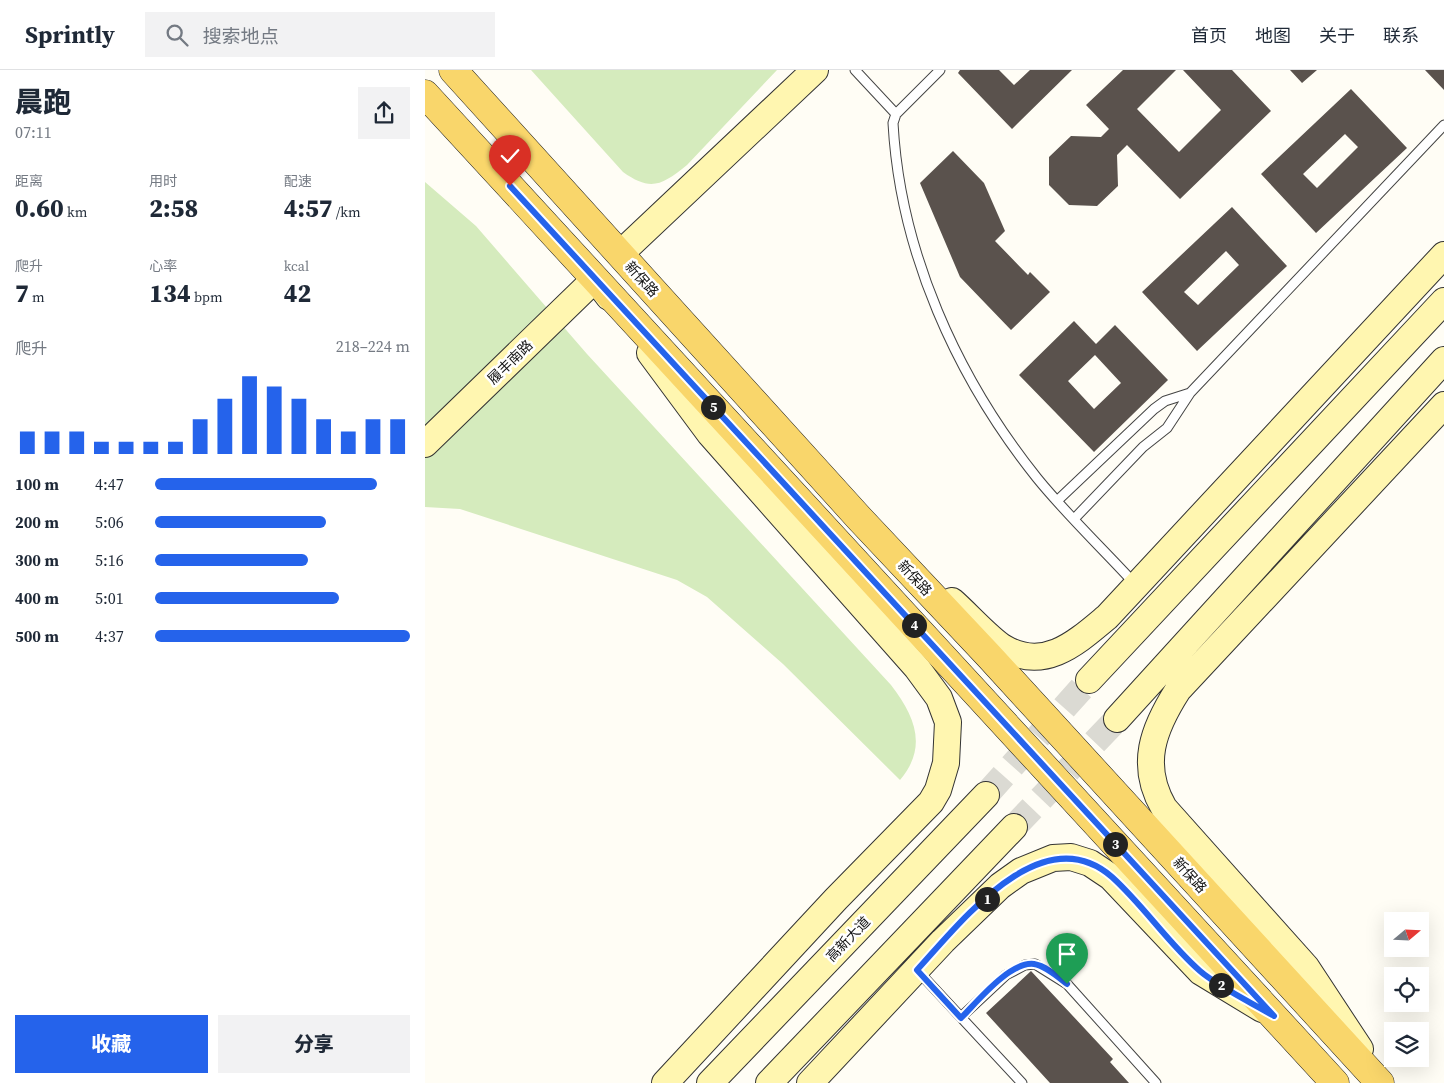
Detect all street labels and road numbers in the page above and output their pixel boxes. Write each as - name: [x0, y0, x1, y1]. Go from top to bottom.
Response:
- street label: 新保路: [621, 257, 663, 301]
- street label: 履丰南路: [483, 335, 537, 389]
- street label: 新保路: [893, 556, 937, 600]
- street label: 新保路: [1169, 853, 1211, 897]
- street label: 高新大道: [821, 912, 875, 966]

